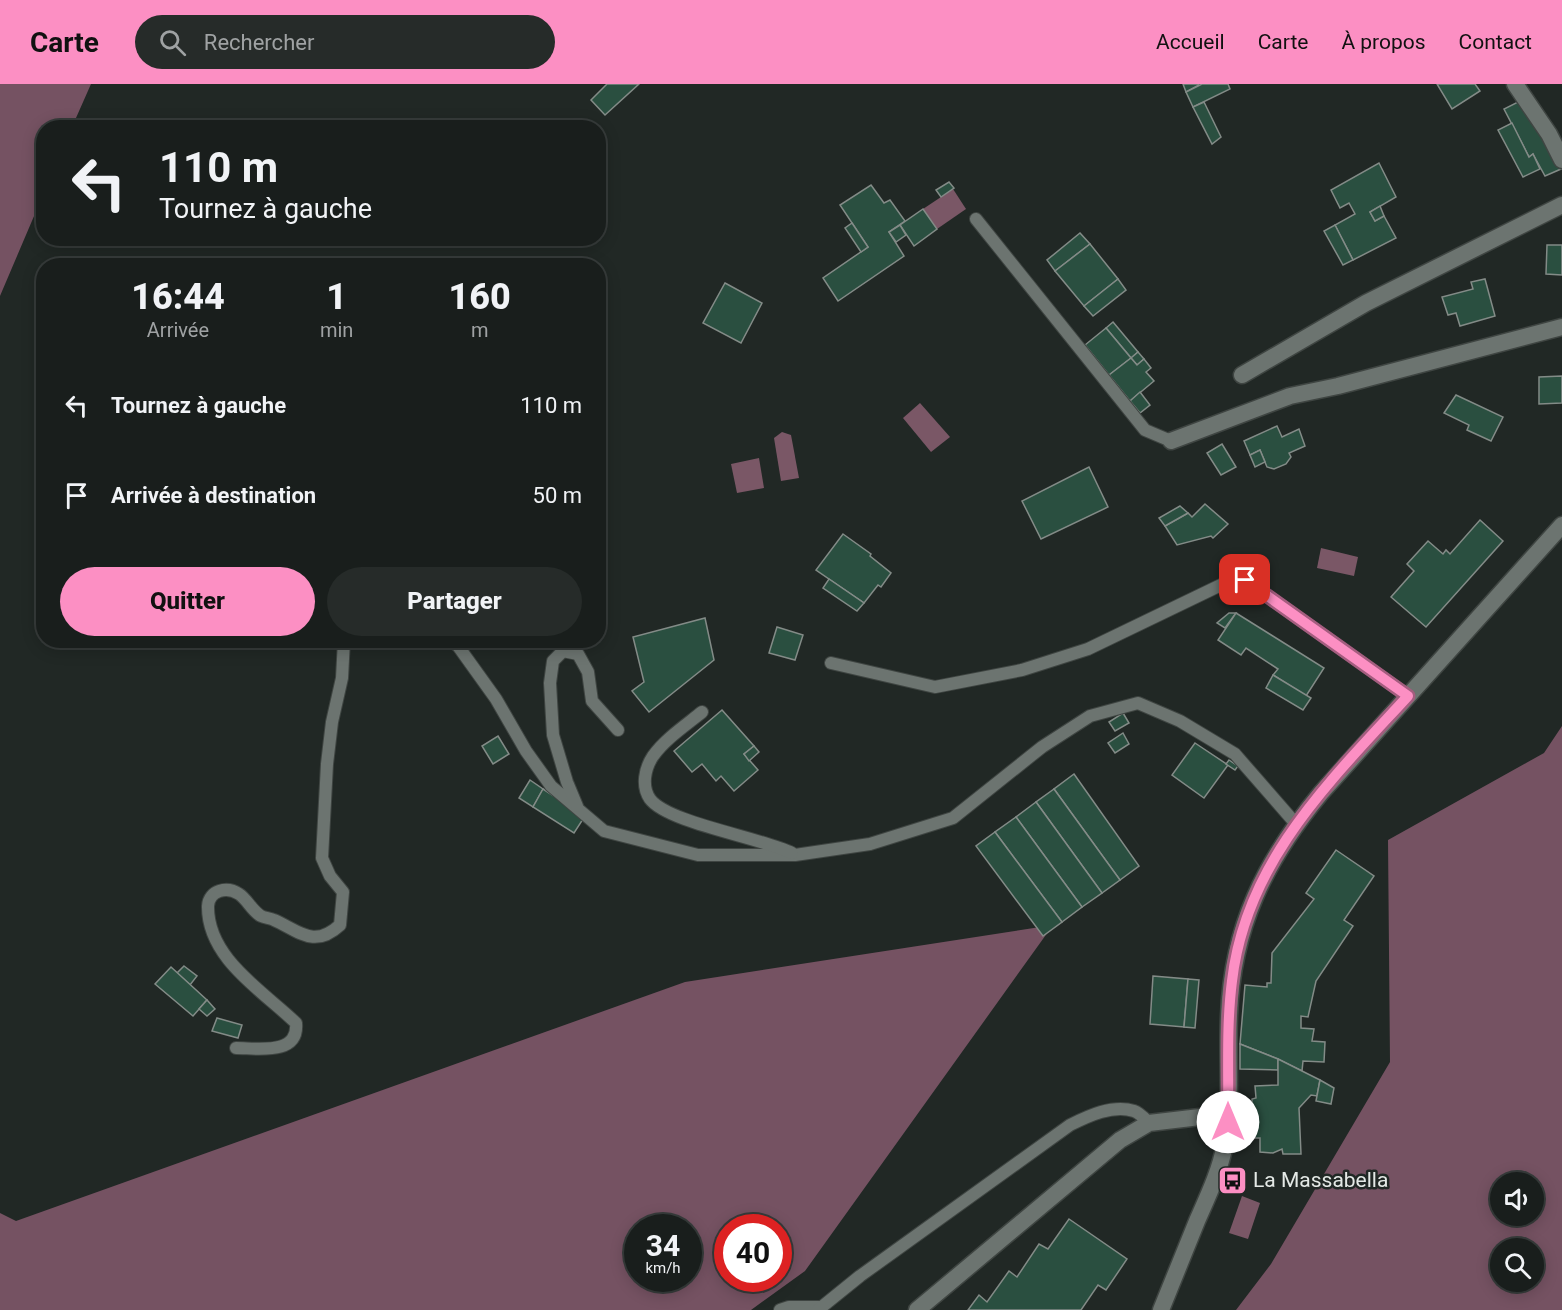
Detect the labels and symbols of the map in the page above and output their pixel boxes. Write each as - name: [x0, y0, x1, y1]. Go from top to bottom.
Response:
- pin: [1219, 554, 1270, 605]
- position arrow: [1196, 1090, 1260, 1154]
- bus stop icon: La Massabella: [1216, 1164, 1248, 1196]
- place label: La Massabella: [1253, 1168, 1388, 1192]
- speed limit sign: 40: [714, 1214, 792, 1292]

